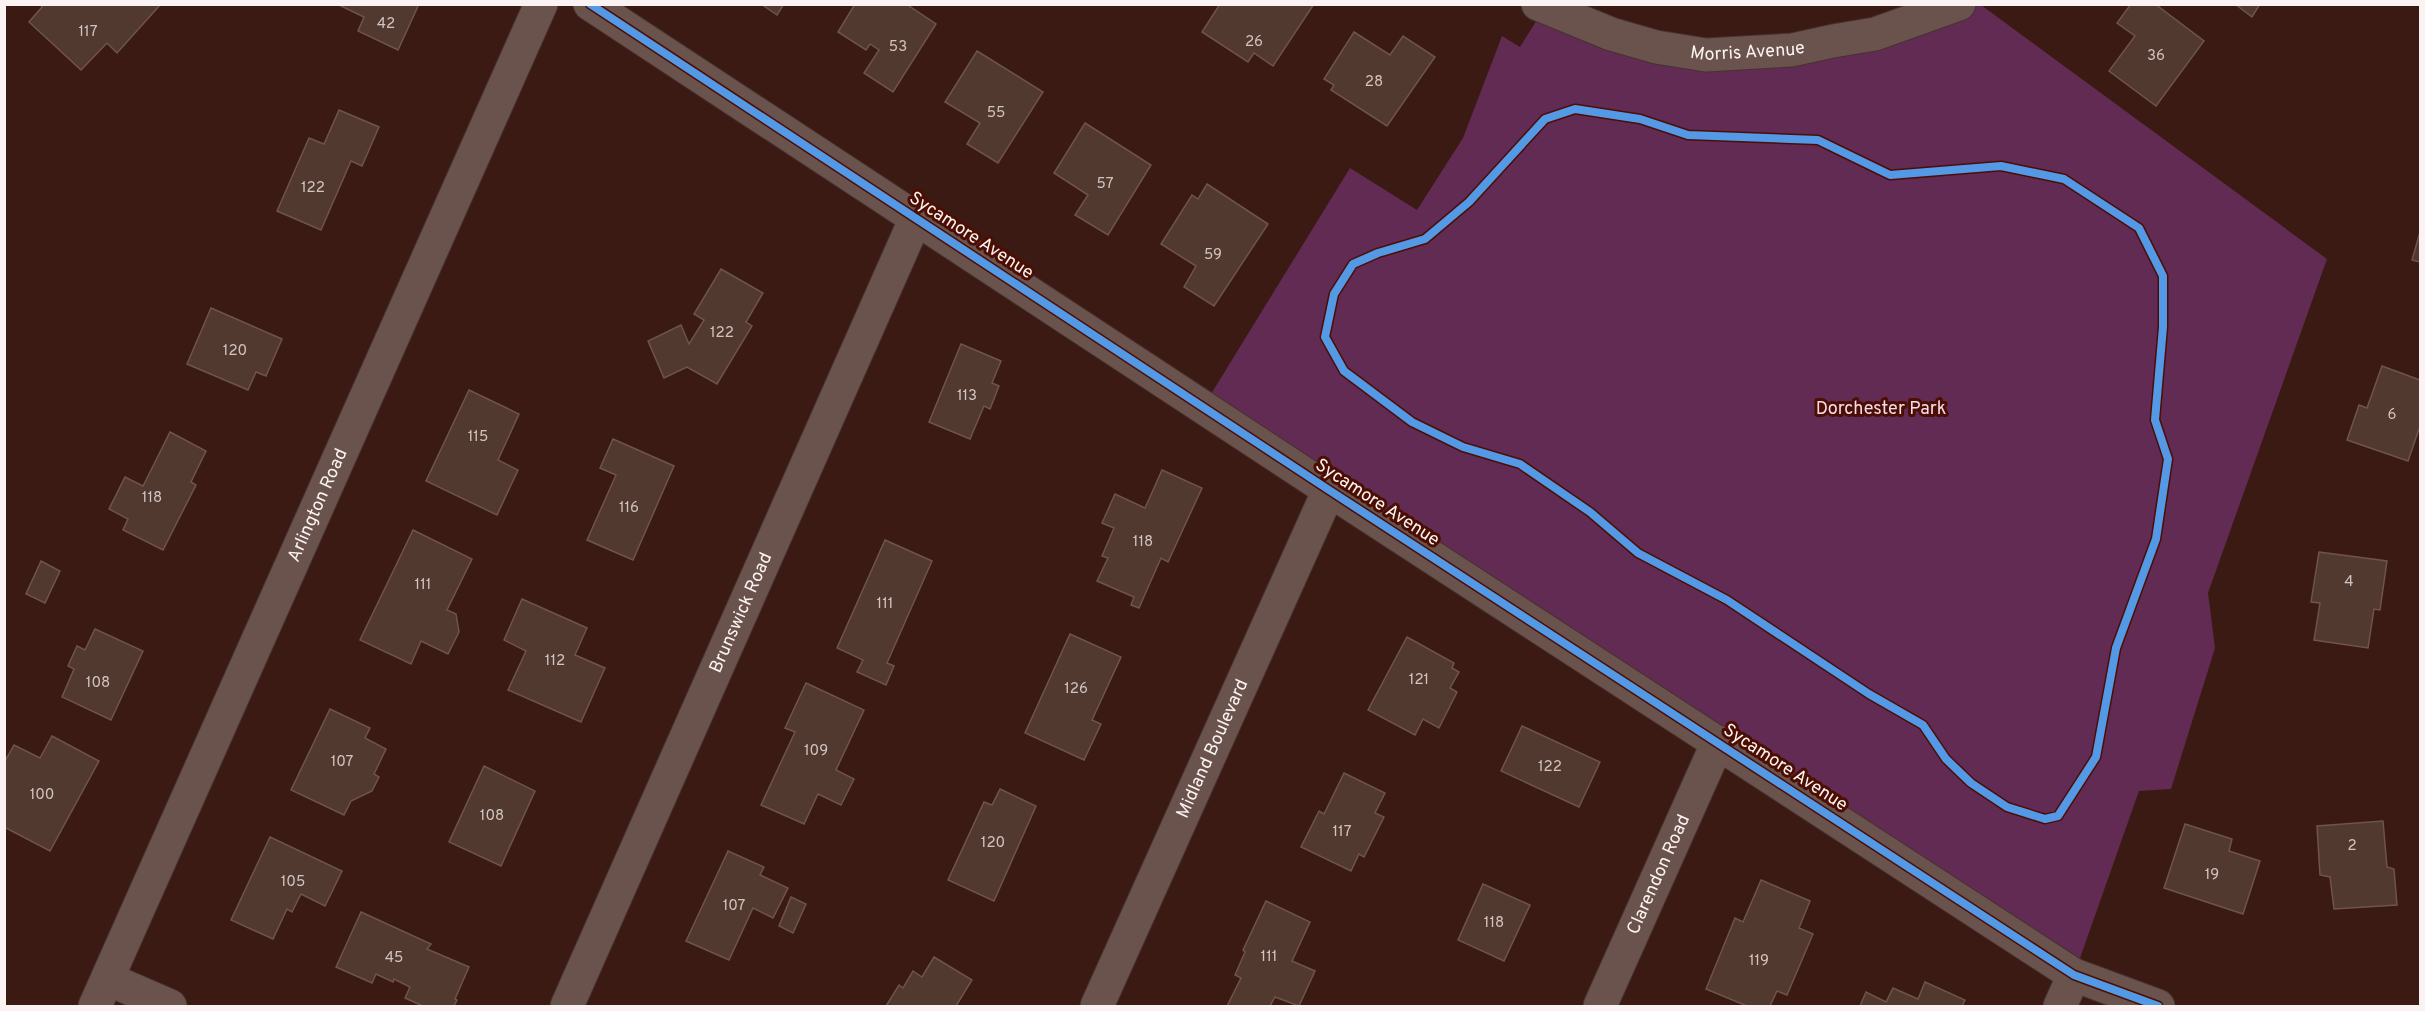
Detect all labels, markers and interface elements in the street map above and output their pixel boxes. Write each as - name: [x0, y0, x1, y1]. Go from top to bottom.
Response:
- house number: 42: [377, 15, 395, 34]
- house number: 117: [79, 23, 98, 42]
- house number: 26: [1245, 33, 1263, 52]
- street label: Morris Avenue: [1688, 36, 1807, 67]
- house number: 53: [889, 38, 907, 57]
- house number: 36: [2147, 47, 2165, 66]
- house number: 28: [1365, 73, 1383, 92]
- house number: 55: [987, 104, 1005, 123]
- house number: 57: [1097, 175, 1114, 194]
- house number: 122: [301, 179, 325, 198]
- street label: Sycamore Avenue: [904, 187, 1038, 285]
- house number: 59: [1204, 246, 1222, 265]
- house number: 122: [710, 324, 734, 343]
- house number: 120: [223, 342, 247, 361]
- house number: 113: [957, 387, 977, 406]
- park label: Dorchester Park: [1816, 398, 1946, 421]
- house number: 6: [2388, 406, 2397, 425]
- house number: 115: [468, 428, 488, 447]
- street label: Arlington Road: [283, 445, 353, 566]
- street label: Sycamore Avenue: [1310, 454, 1444, 552]
- house number: 118: [142, 489, 162, 508]
- house number: 116: [619, 499, 639, 518]
- house number: 118: [1133, 533, 1153, 552]
- street label: Brunswick Road: [704, 549, 778, 677]
- house number: 4: [2344, 573, 2354, 592]
- house number: 111: [415, 576, 431, 595]
- house number: 111: [877, 595, 893, 614]
- house number: 112: [545, 652, 565, 671]
- house number: 121: [1409, 671, 1429, 690]
- house number: 108: [86, 674, 110, 693]
- street label: Midland Boulevard: [1171, 676, 1254, 822]
- house number: 126: [1064, 680, 1088, 699]
- street label: Sycamore Avenue: [1718, 719, 1852, 817]
- house number: 109: [804, 742, 828, 761]
- house number: 107: [331, 753, 353, 772]
- house number: 122: [1538, 758, 1562, 777]
- house number: 100: [30, 786, 54, 805]
- house number: 108: [480, 807, 504, 826]
- street label: Clarendon Road: [1622, 811, 1696, 938]
- house number: 117: [1333, 823, 1352, 842]
- house number: 120: [981, 834, 1005, 853]
- house number: 2: [2347, 837, 2357, 856]
- house number: 19: [2205, 866, 2219, 885]
- house number: 105: [281, 873, 305, 892]
- house number: 107: [723, 897, 745, 916]
- house number: 118: [1484, 914, 1504, 933]
- house number: 111: [1261, 948, 1277, 967]
- house number: 45: [385, 949, 403, 968]
- house number: 119: [1749, 952, 1769, 971]

